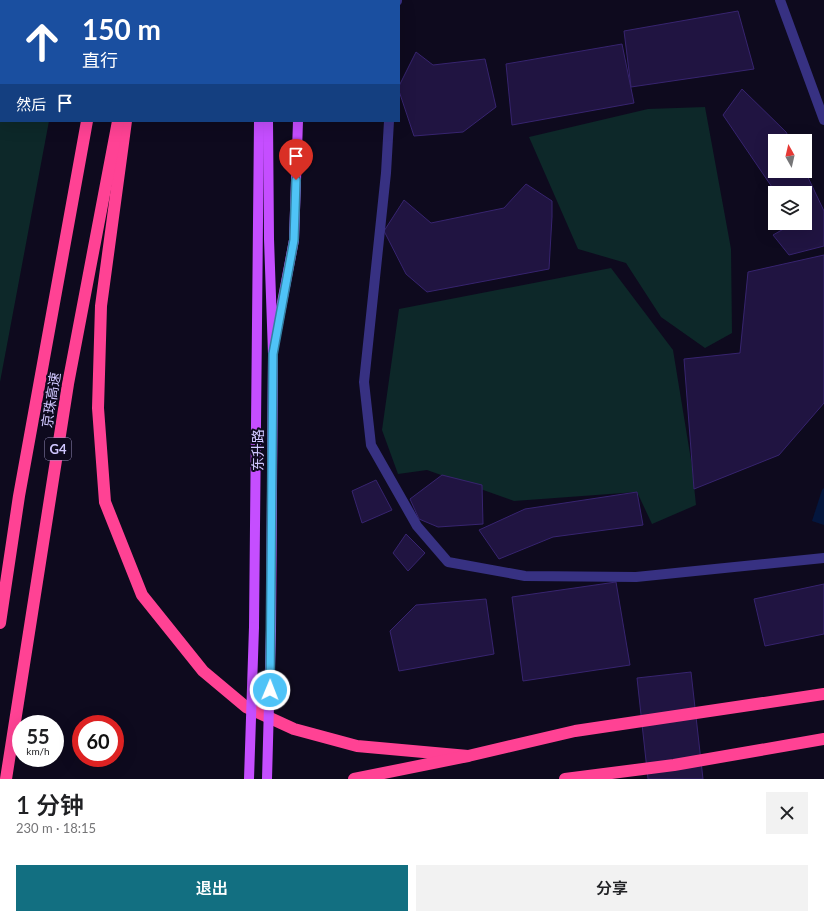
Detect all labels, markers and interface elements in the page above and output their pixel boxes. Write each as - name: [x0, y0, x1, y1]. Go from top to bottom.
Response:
- text: 150 m: [82, 12, 161, 46]
- icon: ahead: [16, 16, 68, 68]
- text: 直行: [82, 49, 118, 71]
- icon: arrive: [54, 92, 76, 114]
- text: 然后: [16, 95, 46, 113]
- north arrow: [768, 134, 812, 178]
- map controls: [768, 134, 812, 230]
- pin: [279, 139, 313, 180]
- icon: arrive: [285, 145, 307, 167]
- button: layers: [768, 186, 812, 230]
- street label: 京珠高速: [38, 371, 63, 429]
- street label: 东升路: [249, 429, 266, 471]
- road number: G4: [45, 438, 71, 460]
- position arrow: [249, 669, 291, 711]
- speed limit sign: 60: [72, 715, 124, 767]
- text: 55: [26, 724, 50, 748]
- text: km/h: [26, 745, 50, 757]
- text: 1 分钟: [16, 790, 84, 819]
- button: close: [766, 792, 808, 834]
- text: 230 m · 18:15: [16, 820, 96, 836]
- button: 退出: [16, 865, 408, 911]
- button: 分享: [416, 865, 808, 911]

